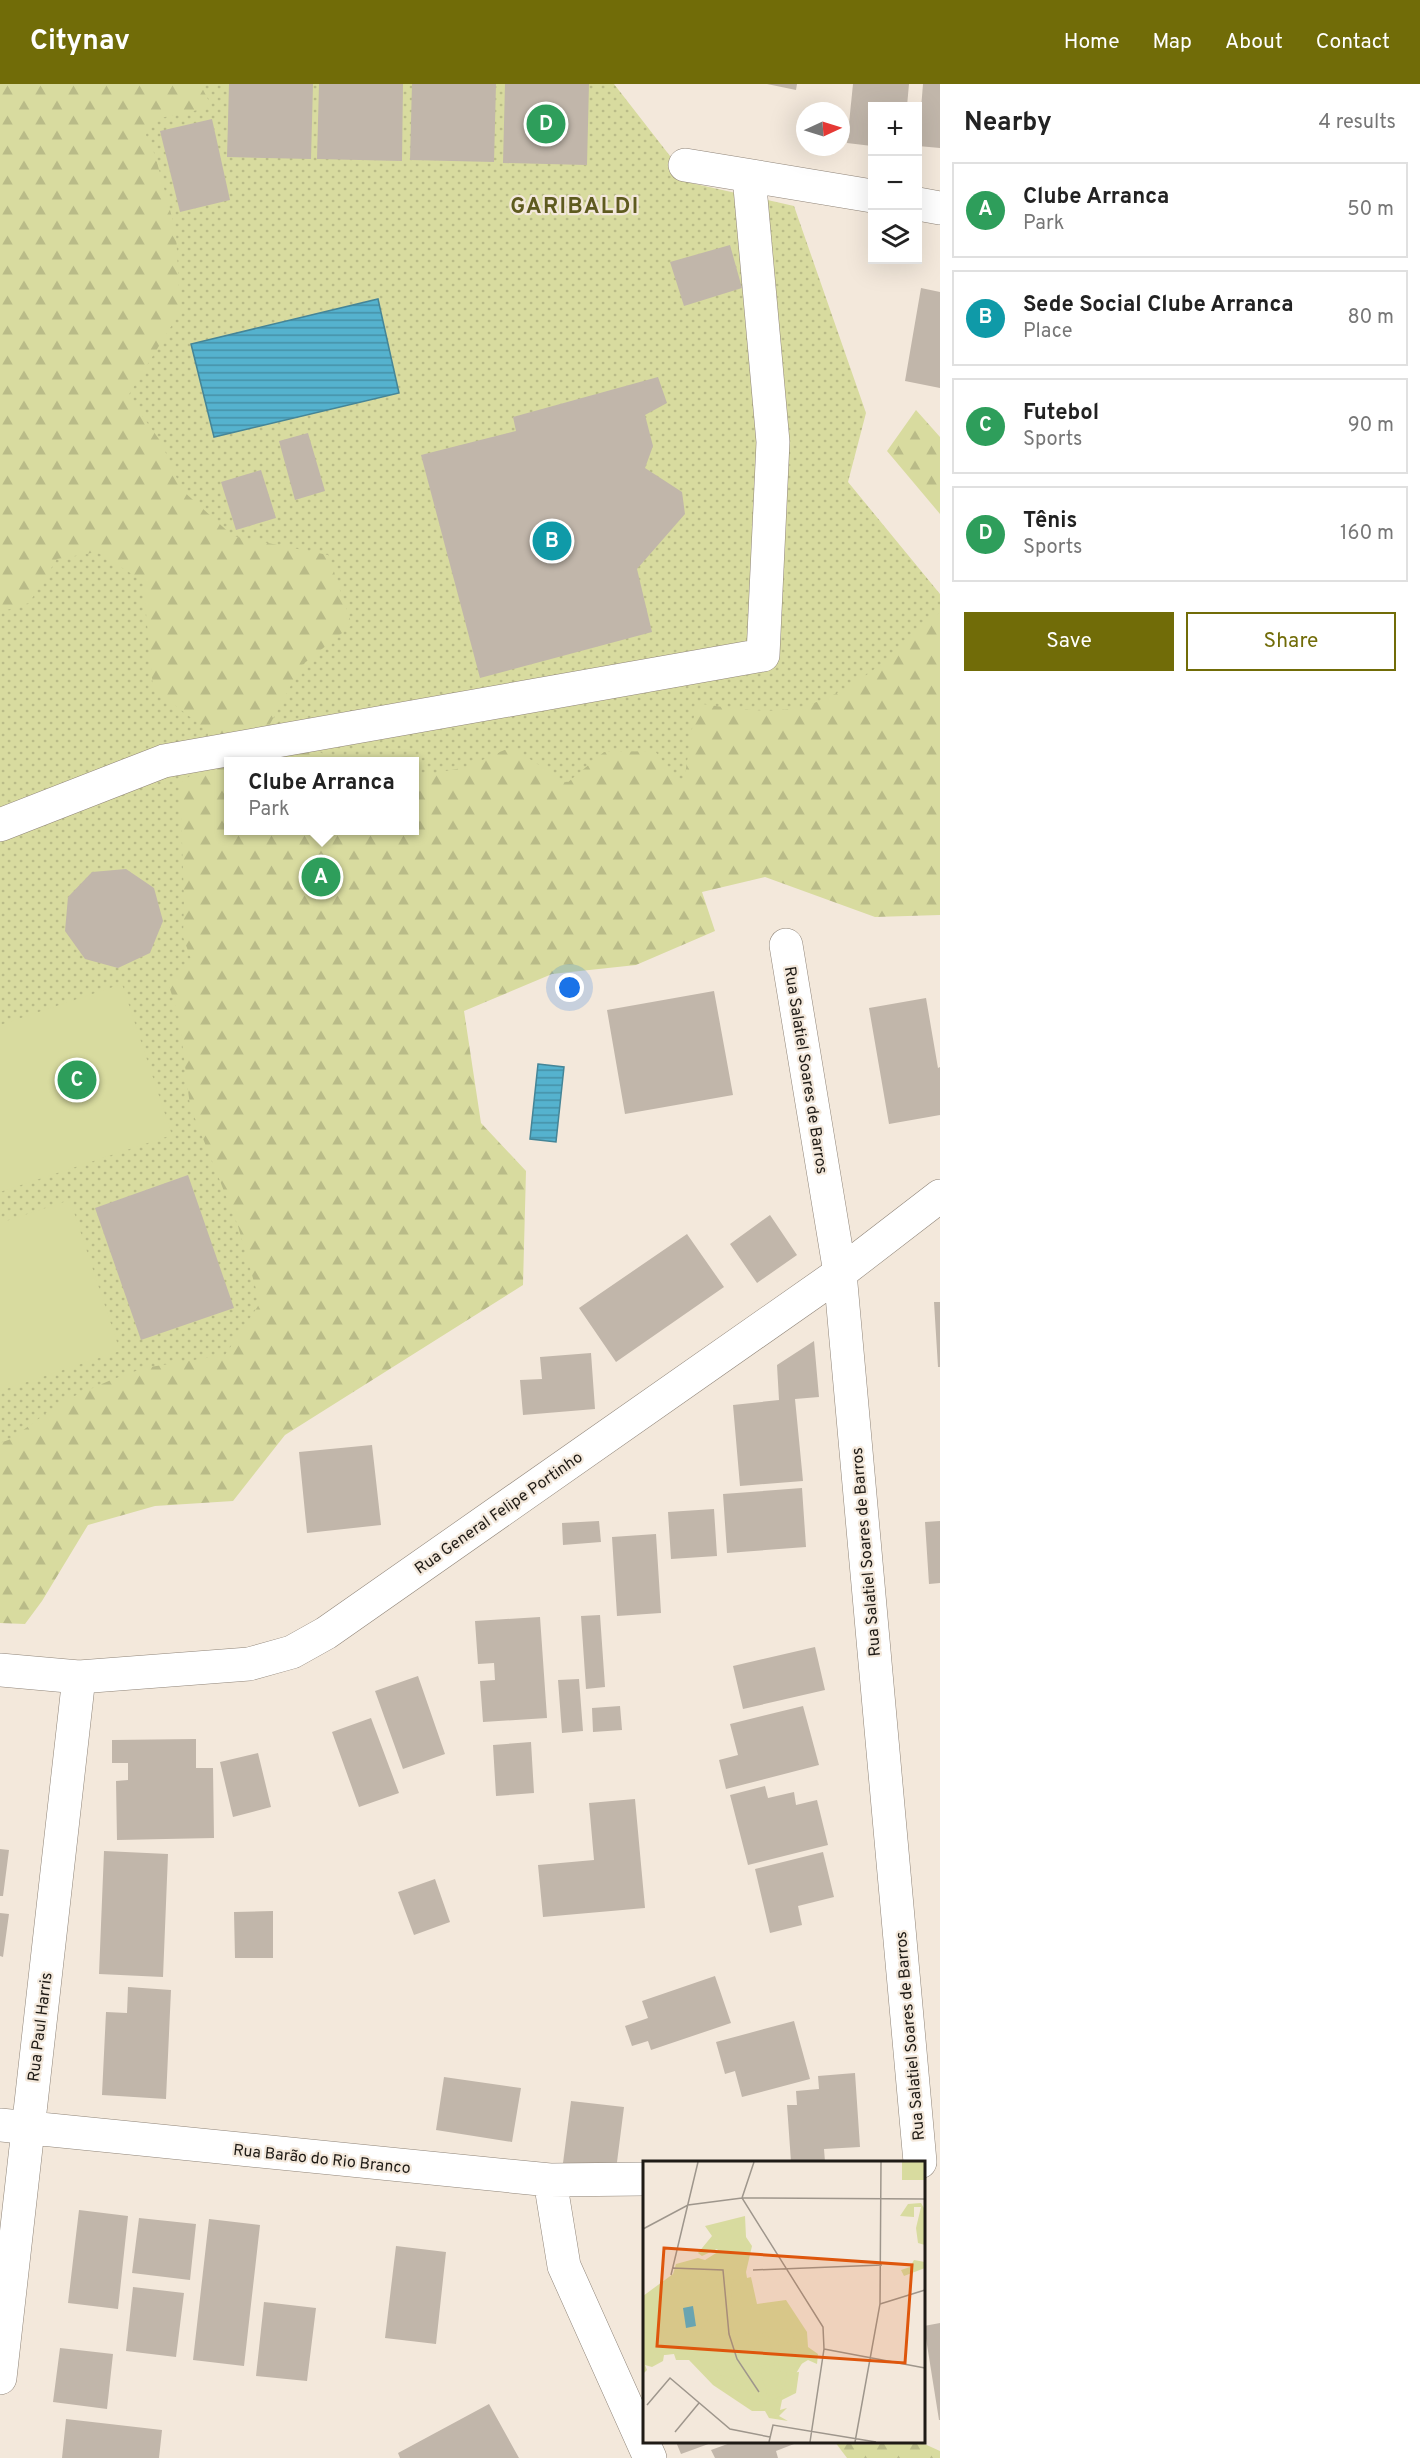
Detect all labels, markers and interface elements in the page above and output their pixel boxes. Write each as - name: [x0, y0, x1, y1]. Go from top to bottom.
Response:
- text: Citynav: [30, 24, 130, 60]
- text: Home: [1064, 29, 1120, 56]
- text: Map: [1153, 29, 1192, 56]
- text: About: [1225, 29, 1283, 56]
- text: Contact: [1316, 29, 1390, 56]
- pin: D: [526, 102, 566, 147]
- north arrow: [796, 102, 850, 156]
- map controls: [868, 102, 922, 264]
- button: +: [868, 102, 922, 156]
- text: Nearby: [964, 107, 1052, 140]
- text: 4 results: [1319, 110, 1396, 136]
- button: −: [868, 156, 922, 210]
- text: Clube Arranca: [1023, 184, 1169, 211]
- district label: GARIBALDI: [510, 194, 640, 221]
- text: A: [978, 197, 993, 223]
- text: 50 m: [1347, 197, 1394, 223]
- button: layers: [868, 210, 922, 264]
- text: Park: [1023, 211, 1064, 237]
- text: Sede Social Clube Arranca: [1023, 292, 1294, 319]
- text: B: [979, 305, 992, 331]
- text: 80 m: [1348, 305, 1394, 331]
- text: Place: [1023, 319, 1073, 345]
- text: Futebol: [1023, 400, 1099, 427]
- text: C: [979, 413, 992, 439]
- text: 90 m: [1348, 413, 1394, 439]
- text: Sports: [1023, 427, 1083, 453]
- text: Tênis: [1023, 508, 1077, 535]
- pin: B: [532, 518, 572, 564]
- text: D: [978, 521, 993, 547]
- text: 160 m: [1340, 521, 1394, 547]
- text: Sports: [1023, 535, 1083, 561]
- button: Save: [964, 612, 1174, 671]
- button: Share: [1186, 612, 1396, 671]
- popup: [224, 757, 419, 835]
- text: Clube Arranca: [248, 770, 395, 797]
- text: Park: [248, 797, 290, 823]
- pin: A: [302, 854, 340, 900]
- street label: Rua Salatiel Soares de Barros: [779, 965, 831, 1176]
- your location: [555, 973, 584, 1002]
- pin: C: [58, 1058, 97, 1102]
- street label: Rua Salatiel Soares de Barros: [848, 1446, 886, 1657]
- street label: Rua General Felipe Portinho: [411, 1448, 587, 1579]
- street label: Rua Salatiel Soares de Barros: [892, 1930, 930, 2141]
- street label: Rua Paul Harris: [24, 1971, 58, 2083]
- street label: Rua Barão do Rio Branco: [232, 2141, 412, 2179]
- inset map: [643, 2161, 925, 2443]

